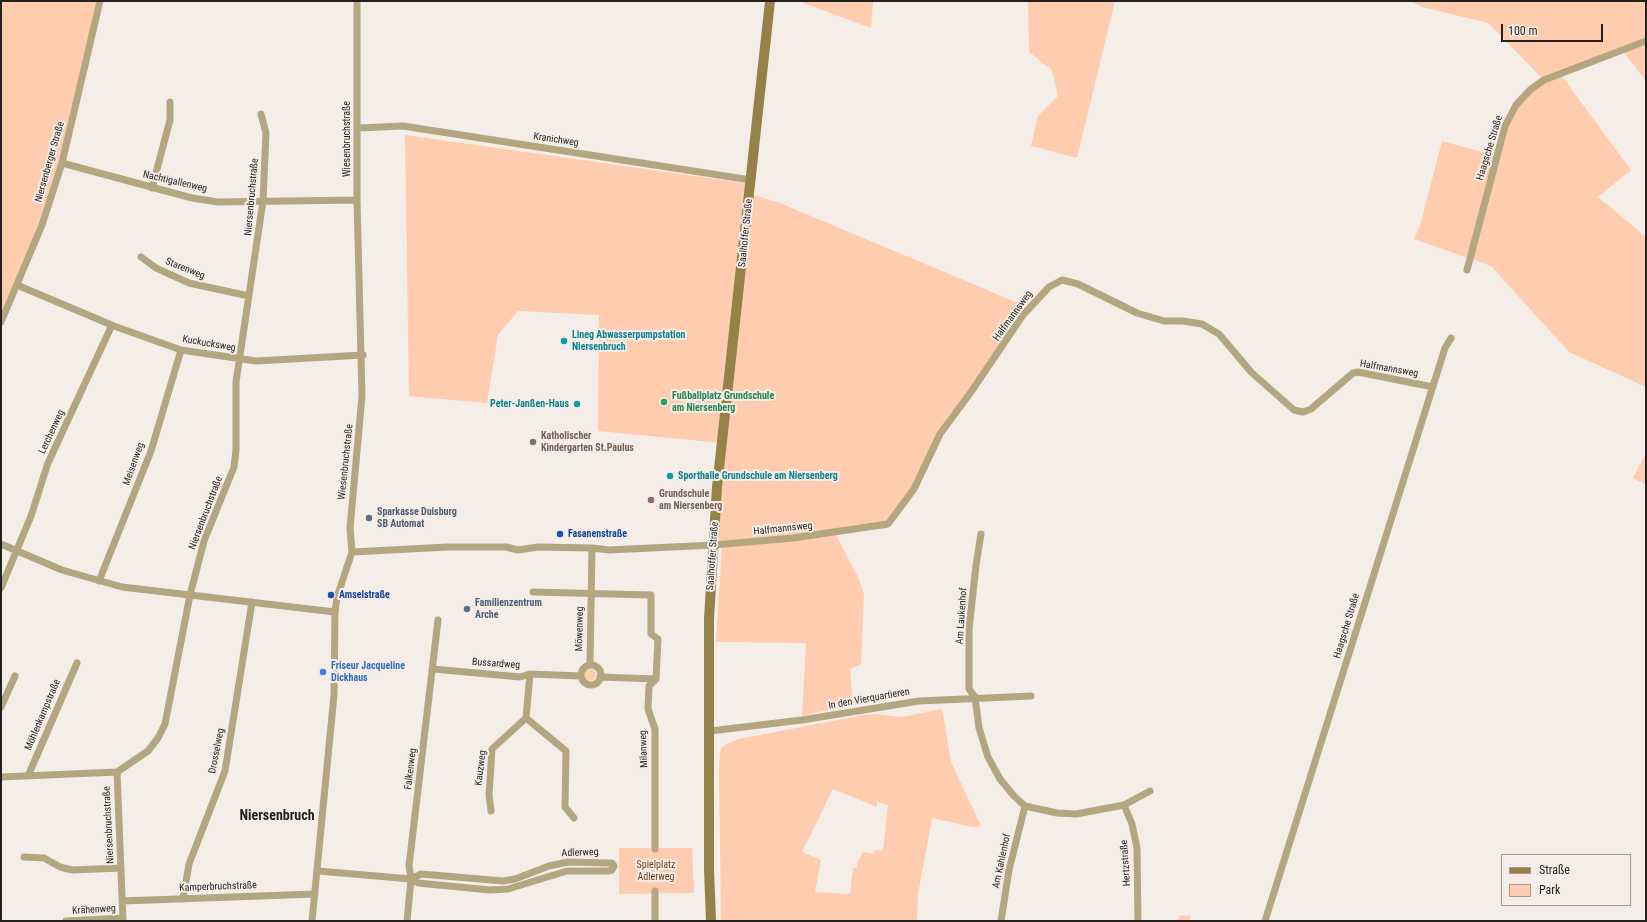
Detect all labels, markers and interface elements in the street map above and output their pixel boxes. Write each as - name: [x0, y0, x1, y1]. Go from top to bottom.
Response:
- scale bar: [1503, 16, 1605, 42]
- text: 100 m: [1508, 24, 1538, 38]
- street label: Wiesenbruchstraße: [341, 101, 353, 177]
- street label: Haagsche Straße: [1474, 114, 1506, 182]
- street label: Niersenberger Straße: [33, 120, 67, 204]
- street label: Kranichweg: [532, 130, 580, 150]
- street label: Niersenbruchstraße: [243, 158, 261, 236]
- street label: Nachtigallenweg: [142, 169, 208, 195]
- street label: Saalhoffer Straße: [736, 198, 756, 268]
- street label: Starenweg: [163, 256, 207, 282]
- street label: Halfmannsweg: [991, 289, 1035, 343]
- place label: Lineg Abwasserpumpstation Niersenbruch: [572, 329, 686, 352]
- street label: Kuckucksweg: [181, 333, 237, 355]
- marker: Lineg Abwasserpumpstation Niersenbruch: [559, 336, 569, 346]
- street label: Halfmannsweg: [1359, 358, 1419, 380]
- place label: Fußballplatz Grundschule am Niersenberg: [672, 390, 774, 414]
- marker: Fußballplatz Grundschule am Niersenberg: [659, 397, 669, 407]
- place label: Peter-Janßen-Haus: [490, 398, 569, 410]
- marker: Peter-Janßen-Haus: [572, 399, 582, 409]
- street label: Lerchenweg: [37, 408, 67, 456]
- street label: Wiesenbruchstraße: [336, 424, 356, 500]
- place label: Katholischer Kindergarten St.Paulus: [541, 430, 634, 454]
- marker: Katholischer Kindergarten St.Paulus: [528, 437, 538, 447]
- street label: Meisenweg: [121, 441, 147, 487]
- place label: Sporthalle Grundschule am Niersenberg: [678, 470, 838, 482]
- marker: Sporthalle Grundschule am Niersenberg: [665, 471, 675, 481]
- street label: Niersenbruchstraße: [186, 475, 226, 551]
- place label: Grundschule am Niersenberg: [659, 488, 722, 512]
- marker: Grundschule am Niersenberg: [646, 495, 656, 505]
- place label: Sparkasse Duisburg SB Automat: [377, 506, 457, 530]
- marker: Sparkasse Duisburg SB Automat: [364, 513, 374, 523]
- street label: Halfmannsweg: [753, 520, 813, 538]
- street label: Saalhoffer Straße: [705, 521, 721, 591]
- place label: Fasanenstraße: [568, 528, 627, 540]
- marker: Fasanenstraße: [555, 529, 565, 539]
- street label: Am Laukenhof: [954, 587, 970, 645]
- place label: Amselstraße: [339, 589, 390, 601]
- marker: Amselstraße: [326, 590, 336, 600]
- street label: Haagsche Straße: [1331, 592, 1363, 660]
- place label: Familienzentrum Arche: [475, 597, 542, 620]
- marker: Familienzentrum Arche: [462, 604, 472, 614]
- street label: Möwenweg: [574, 607, 586, 651]
- street label: Bussardweg: [472, 656, 520, 672]
- place label: Friseur Jacqueline Dickhaus: [331, 660, 405, 684]
- marker: Friseur Jacqueline Dickhaus: [318, 667, 328, 677]
- street label: Möhlenkampstraße: [23, 678, 63, 752]
- street label: In den Vierquartieren: [827, 686, 911, 712]
- street label: Drosselweg: [207, 727, 227, 775]
- street label: Milanweg: [637, 730, 651, 768]
- street label: Falkenweg: [402, 748, 420, 790]
- street label: Kauzweg: [473, 750, 489, 786]
- street label: Niersenbruchstraße: [101, 786, 117, 864]
- district label: Niersenbruch: [239, 808, 315, 824]
- street label: Am Kahlenhof: [990, 833, 1014, 889]
- street label: Hertzstraße: [1118, 839, 1134, 887]
- street label: Adlerweg: [561, 846, 599, 860]
- legend: [1501, 854, 1631, 906]
- park label: Spielplatz Adlerweg: [637, 859, 675, 882]
- text: Straße: [1539, 863, 1570, 877]
- street label: Kamperbruchstraße: [179, 880, 257, 894]
- text: Park: [1539, 883, 1560, 897]
- street label: Krähenweg: [72, 903, 116, 917]

